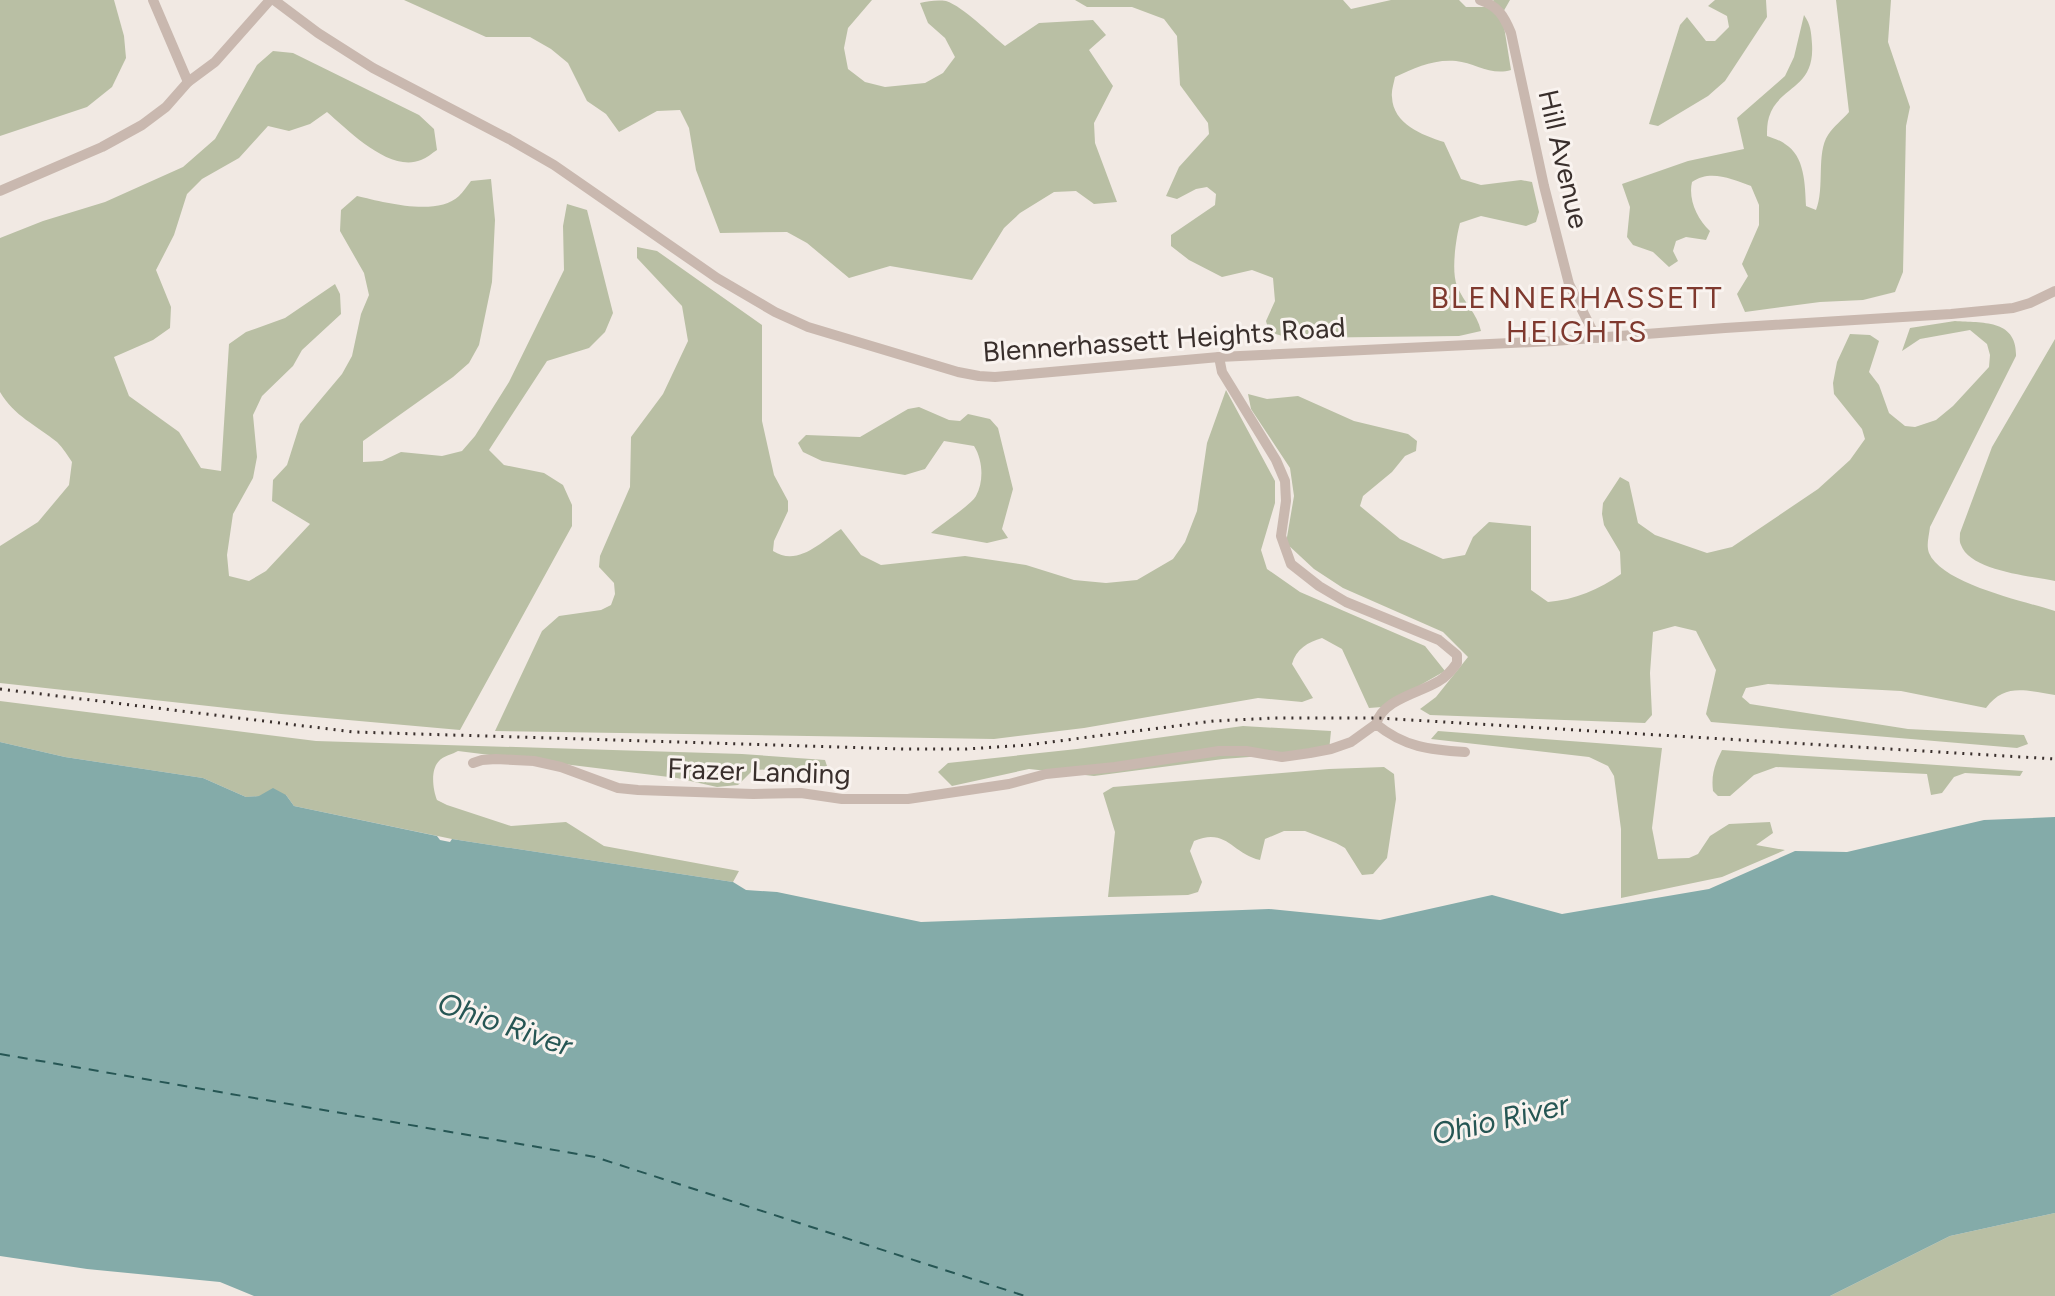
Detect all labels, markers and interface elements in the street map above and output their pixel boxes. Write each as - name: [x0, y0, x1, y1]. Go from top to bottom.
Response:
- street label: Hill Avenue: [1532, 86, 1596, 232]
- district label: BLENNERHASSETT HEIGHTS: [1430, 279, 1724, 350]
- street label: Blennerhassett Heights Road: [981, 309, 1347, 369]
- street label: Frazer Landing: [667, 751, 851, 791]
- water label: Ohio River: [433, 984, 579, 1065]
- water label: Ohio River: [1428, 1085, 1574, 1153]

